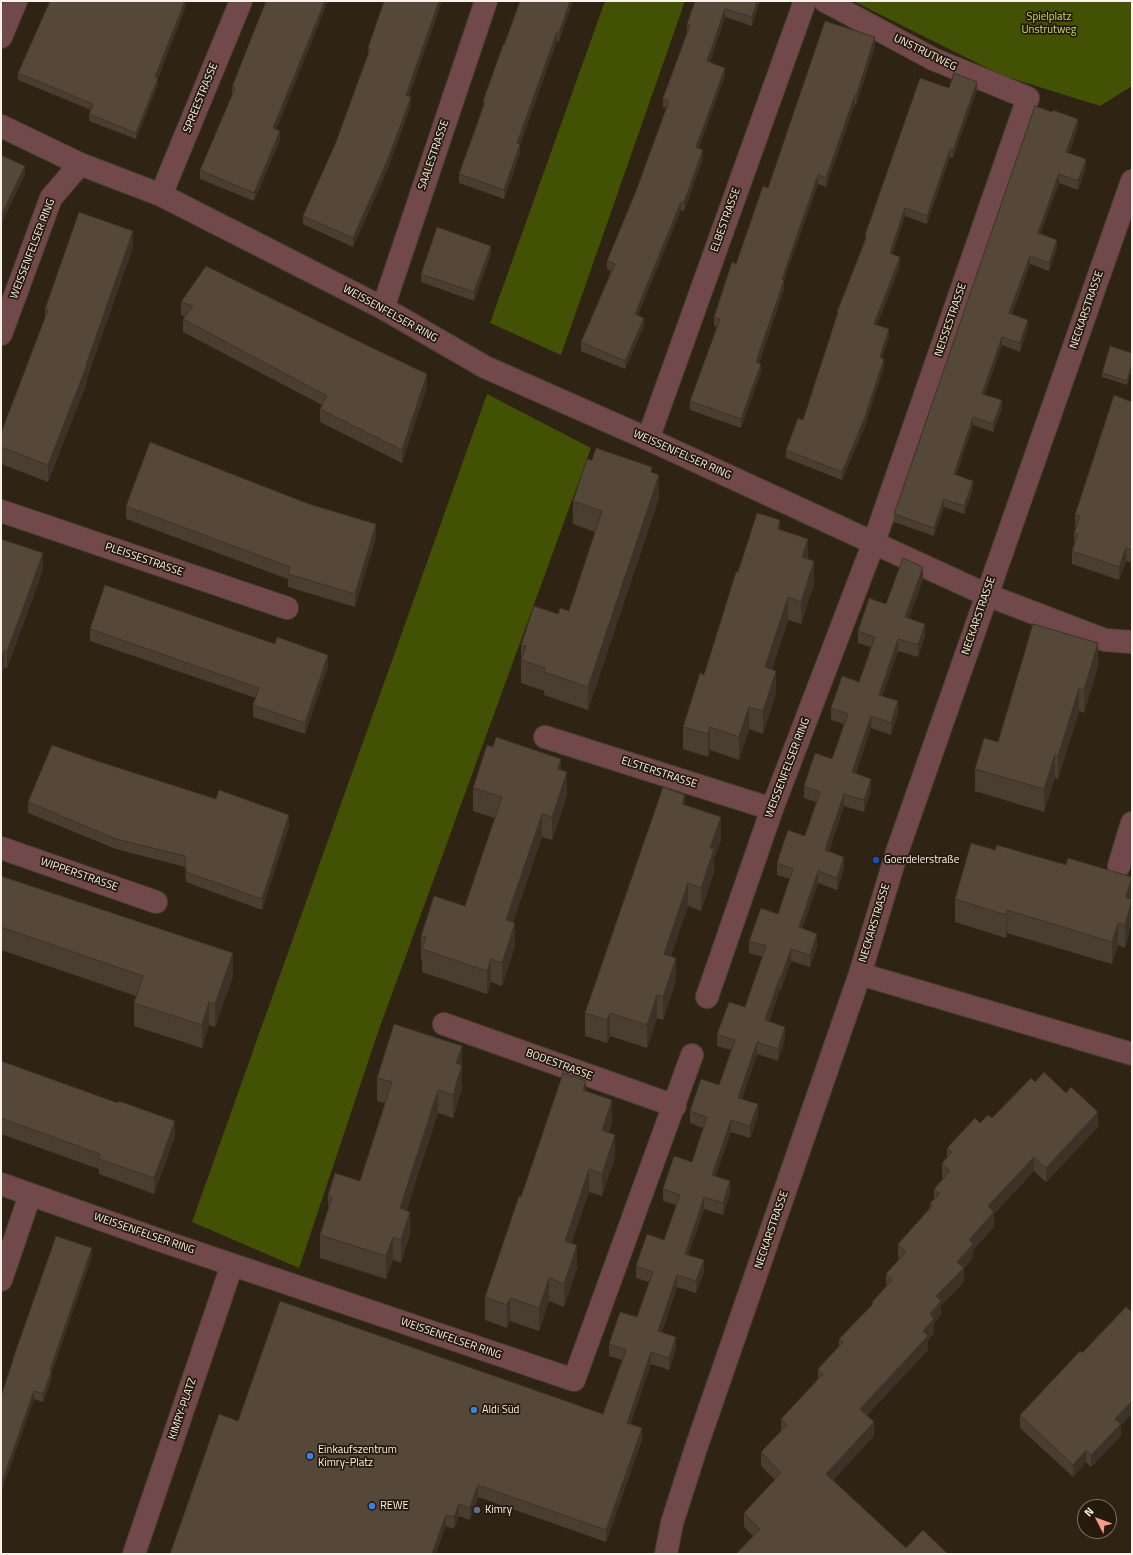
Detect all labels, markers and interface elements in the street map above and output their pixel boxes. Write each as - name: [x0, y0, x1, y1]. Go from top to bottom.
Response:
- park label: Spielplatz Unstrutweg: [1021, 10, 1077, 36]
- street label: UNSTRUTWEG: [891, 32, 959, 74]
- street label: SPREESTRASSE: [181, 61, 221, 135]
- street label: SAALESTRASSE: [416, 118, 452, 192]
- street label: ELBESTRASSE: [708, 186, 744, 254]
- street label: WEISSENFELSER RING: [8, 197, 58, 301]
- street label: NECKARSTRASSE: [1067, 269, 1107, 351]
- street label: NEISSESTRASSE: [932, 281, 970, 359]
- street label: WEISSENFELSER RING: [340, 283, 440, 345]
- street label: WEISSENFELSER RING: [631, 427, 733, 483]
- street label: PLEISSESTRASSE: [103, 540, 185, 580]
- street label: NECKARSTRASSE: [959, 575, 999, 657]
- street label: WEISSENFELSER RING: [763, 716, 813, 820]
- street label: ELSTERSTRASSE: [619, 755, 699, 791]
- place label: Goerdelerstraße: [884, 853, 959, 867]
- marker: Goerdelerstraße: [871, 855, 881, 865]
- street label: WIPPERSTRASSE: [38, 856, 120, 894]
- street label: NECKARSTRASSE: [857, 882, 893, 964]
- street label: BODESTRASSE: [524, 1047, 594, 1083]
- street label: NECKARSTRASSE: [752, 1189, 792, 1271]
- street label: WEISSENFELSER RING: [92, 1210, 196, 1258]
- street label: WEISSENFELSER RING: [399, 1315, 503, 1363]
- street label: KIMRY-PLATZ: [166, 1376, 200, 1442]
- place label: Aldi Süd: [482, 1403, 519, 1417]
- marker: Aldi Süd: [469, 1405, 479, 1415]
- place label: Einkaufszentrum Kimry-Platz: [318, 1443, 397, 1469]
- marker: Einkaufszentrum Kimry-Platz: [305, 1451, 315, 1461]
- place label: REWE: [380, 1499, 409, 1513]
- north arrow: [1077, 1499, 1117, 1539]
- marker: REWE: [367, 1501, 377, 1511]
- place label: Kimry: [485, 1503, 512, 1517]
- text: N: [1080, 1503, 1097, 1520]
- marker: Kimry: [472, 1505, 482, 1515]

